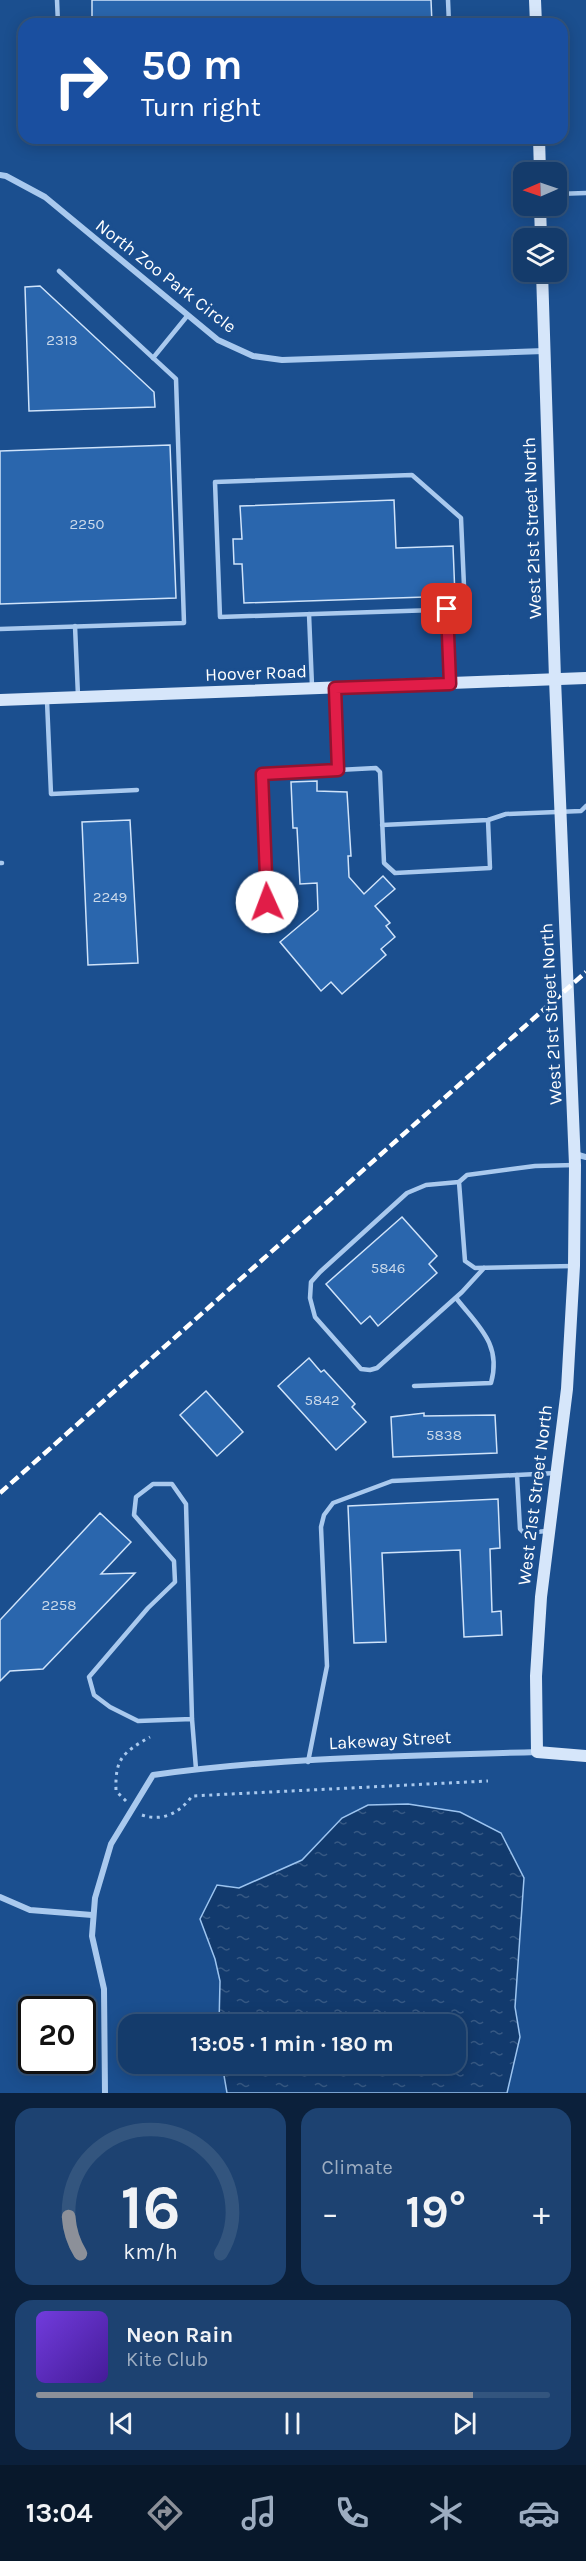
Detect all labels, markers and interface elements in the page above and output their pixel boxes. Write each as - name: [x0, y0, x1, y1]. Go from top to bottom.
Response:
- text: 50 m: [141, 40, 243, 90]
- icon: right: [42, 42, 120, 120]
- text: Turn right: [141, 91, 261, 123]
- north arrow: [513, 162, 567, 216]
- map controls: [513, 162, 567, 282]
- street label: North Zoo Park Circle: [91, 214, 241, 338]
- button: layers: [513, 228, 567, 282]
- house number: 2313: [46, 331, 78, 349]
- street label: West 21st Street North: [518, 437, 546, 619]
- house number: 2250: [70, 515, 104, 533]
- pin: [421, 583, 472, 634]
- icon: arrive: [430, 592, 463, 625]
- street label: Hoover Road: [205, 660, 307, 686]
- position arrow: [235, 870, 299, 934]
- house number: 2249: [93, 888, 127, 906]
- street label: West 21st Street North: [535, 922, 567, 1106]
- house number: 5846: [371, 1259, 405, 1277]
- house number: 5842: [305, 1391, 339, 1409]
- street label: West 21st Street North: [513, 1403, 557, 1587]
- house number: 5838: [426, 1426, 462, 1444]
- house number: 2258: [41, 1596, 77, 1614]
- street label: Lakeway Street: [328, 1726, 452, 1754]
- speed limit sign: 20: [18, 1996, 96, 2074]
- text: 13:05 · 1 min · 180 m: [190, 2031, 394, 2057]
- text: Climate: [322, 2156, 393, 2179]
- text: 16: [120, 2171, 180, 2244]
- text: 19°: [405, 2186, 466, 2238]
- text: −: [322, 2194, 339, 2232]
- text: +: [533, 2194, 550, 2232]
- text: km/h: [123, 2239, 177, 2264]
- text: Neon Rain: [126, 2322, 233, 2348]
- text: Kite Club: [126, 2348, 208, 2371]
- icon: previous: [105, 2407, 138, 2440]
- icon: pause: [276, 2407, 309, 2440]
- icon: next: [448, 2407, 481, 2440]
- icon: directions: [144, 2492, 186, 2534]
- icon: music: [238, 2492, 280, 2534]
- icon: phone: [331, 2492, 373, 2534]
- icon: climate: [425, 2492, 467, 2534]
- icon: car: [518, 2492, 560, 2534]
- text: 13:04: [26, 2497, 93, 2529]

